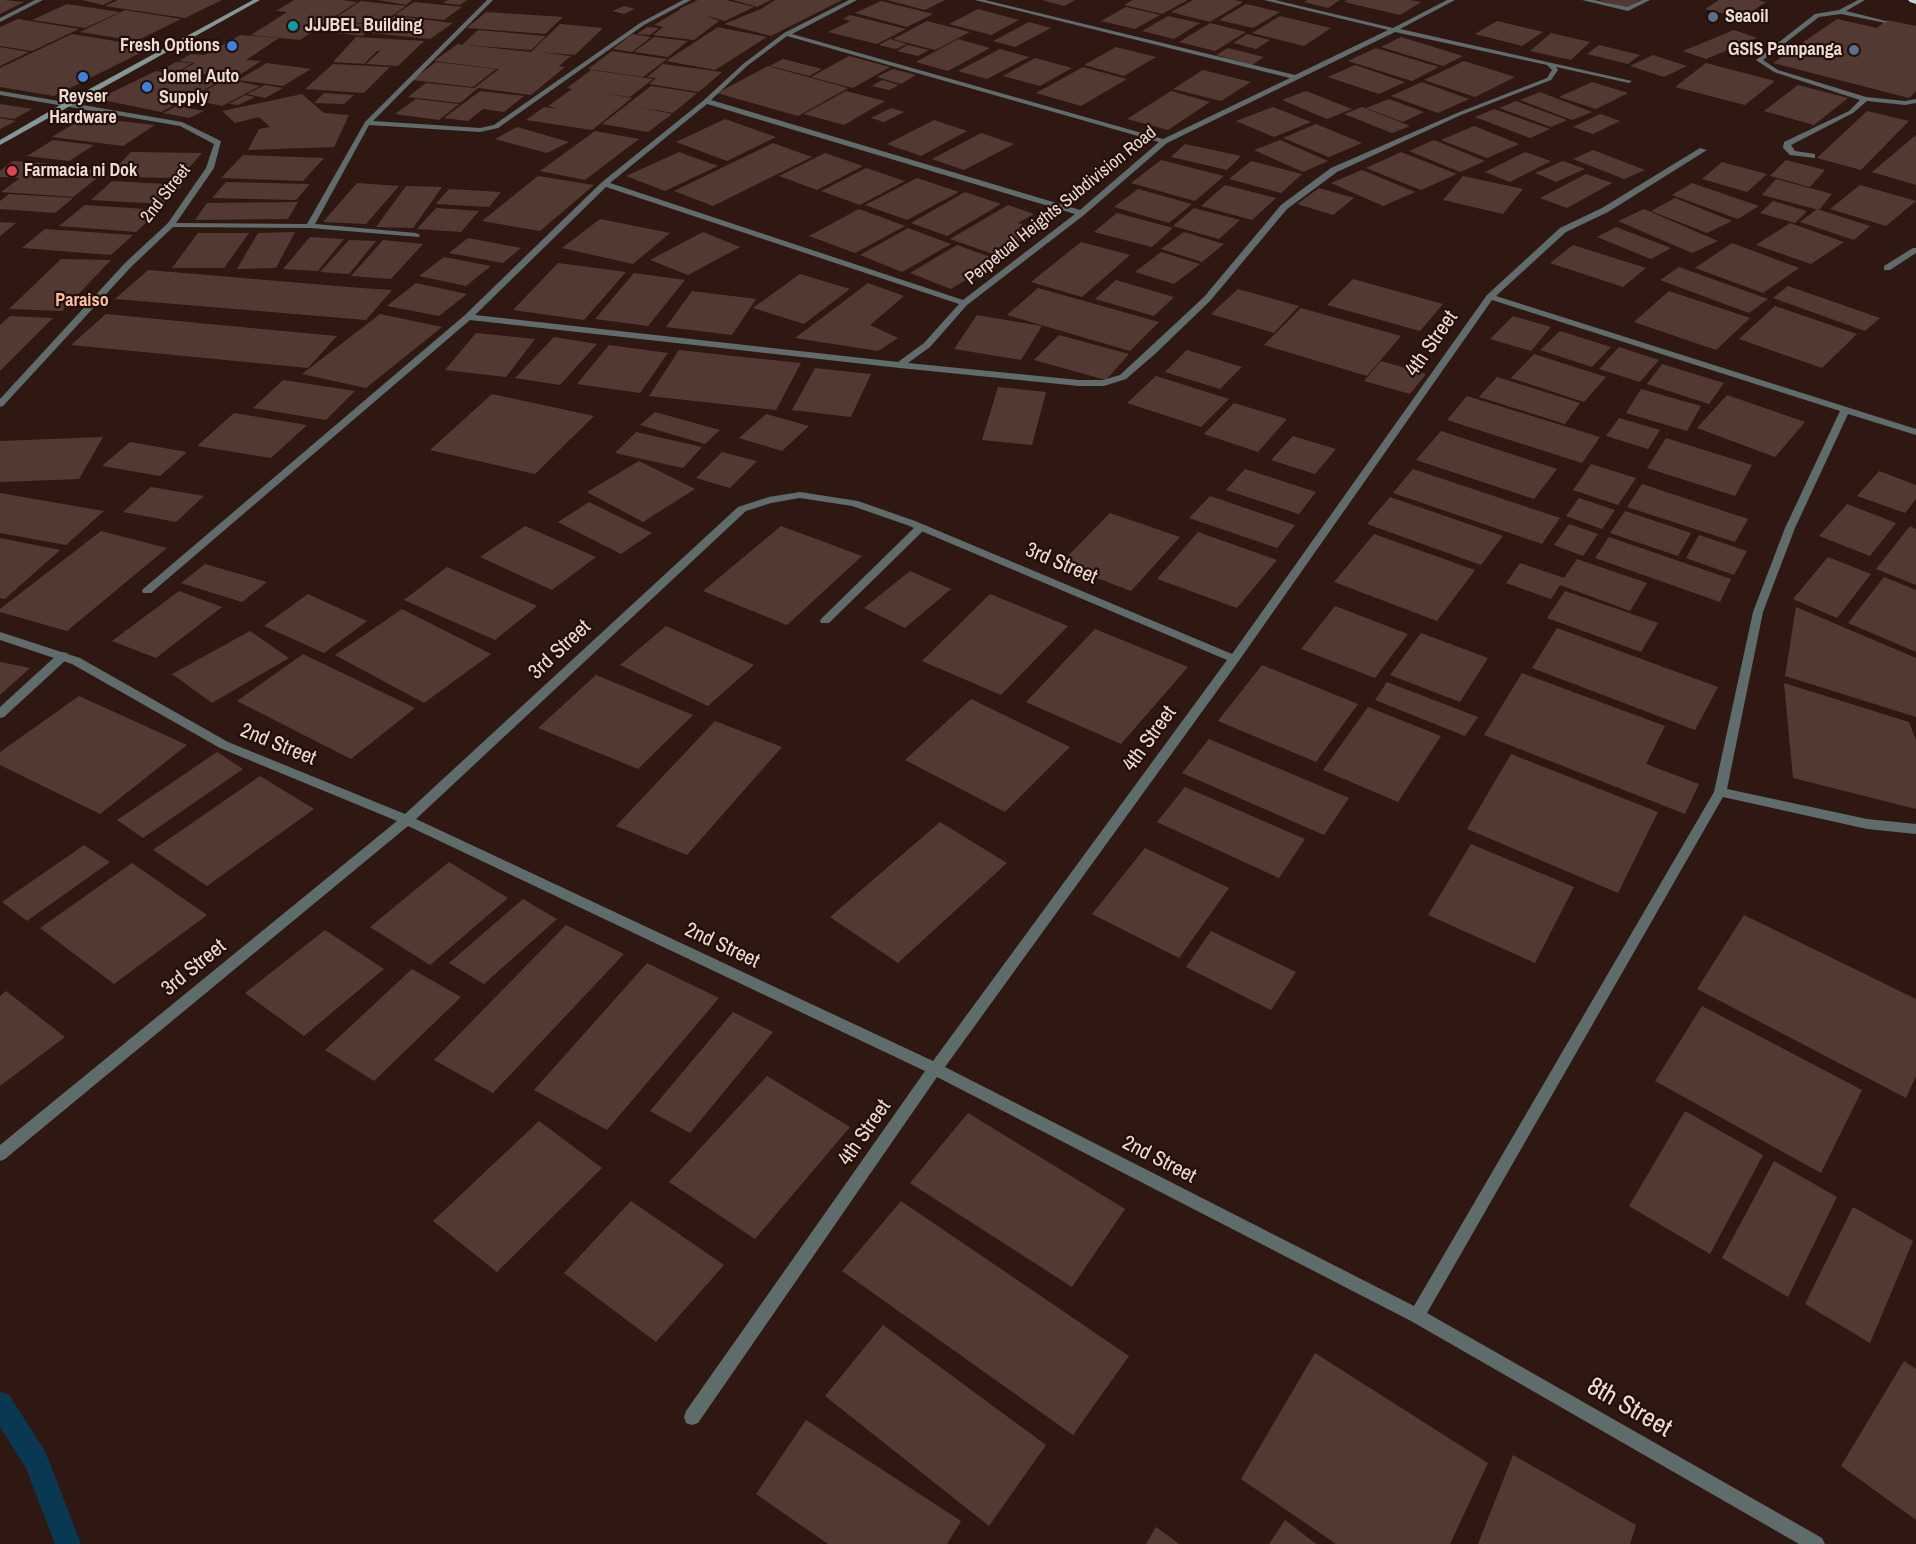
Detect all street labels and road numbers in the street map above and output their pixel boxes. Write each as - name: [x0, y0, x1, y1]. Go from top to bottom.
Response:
- street label: Perpetual Heights Subdivision Road: [961, 122, 1161, 290]
- street label: 2nd Street: [137, 161, 195, 227]
- street label: 4th Street: [1400, 306, 1464, 382]
- street label: 3rd Street: [1021, 538, 1101, 590]
- street label: 3rd Street: [524, 615, 596, 685]
- street label: 4th Street: [1118, 701, 1182, 777]
- street label: 2nd Street: [236, 718, 320, 772]
- street label: 2nd Street: [681, 918, 763, 974]
- street label: 3rd Street: [157, 934, 231, 1002]
- street label: 4th Street: [833, 1095, 897, 1171]
- street label: 2nd Street: [1118, 1131, 1200, 1189]
- street label: 8th Street: [1581, 1371, 1677, 1445]

